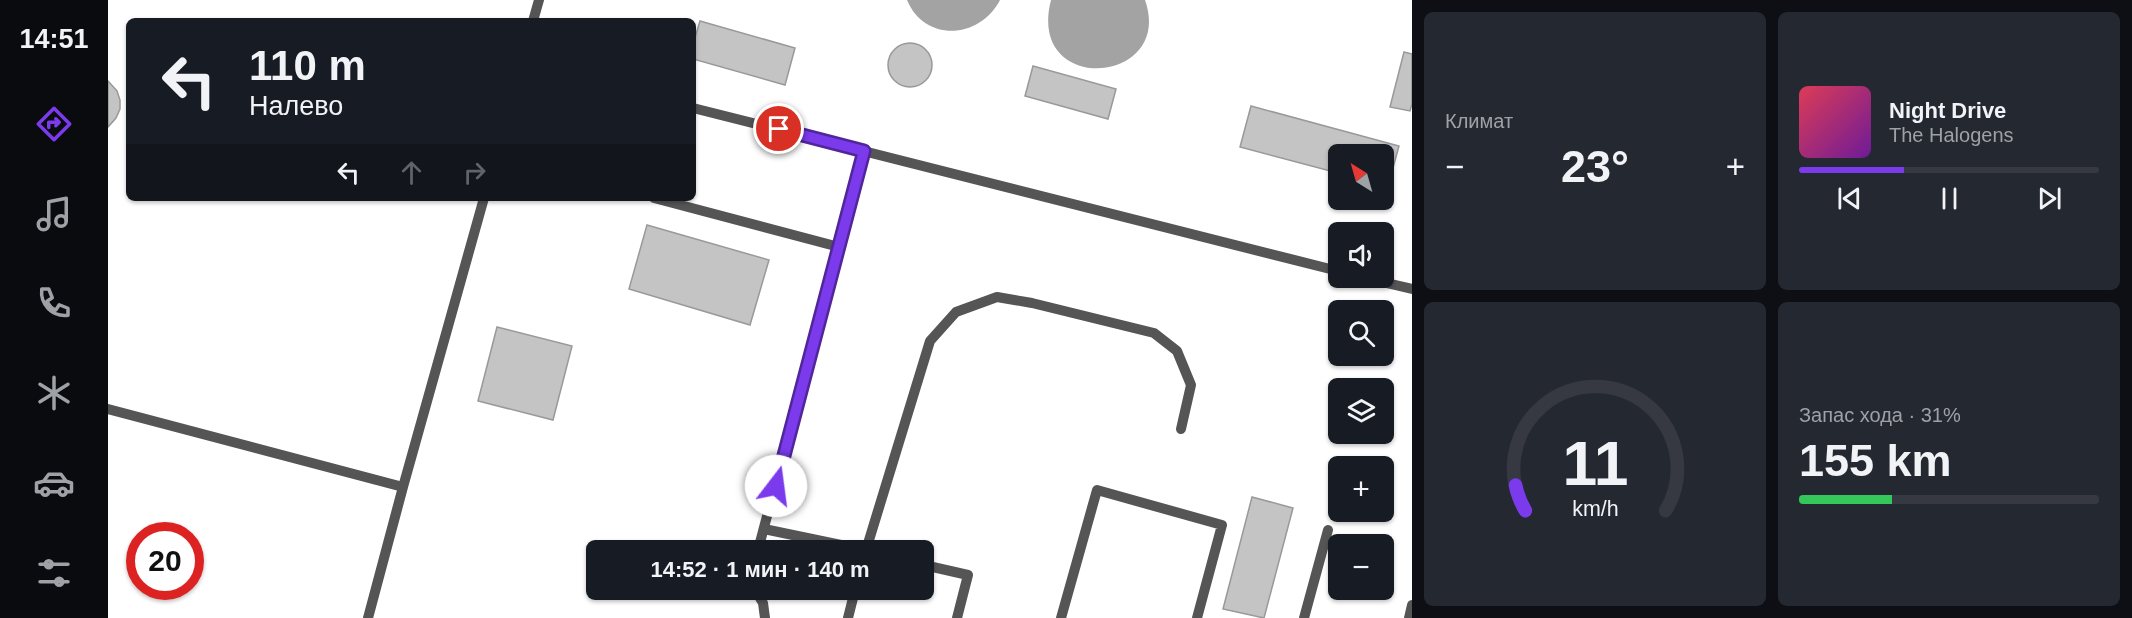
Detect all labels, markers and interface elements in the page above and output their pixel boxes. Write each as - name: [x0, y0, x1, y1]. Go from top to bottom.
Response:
- text: 14:51: [19, 24, 89, 54]
- icon: left: [150, 42, 228, 120]
- text: 110 m: [249, 42, 366, 89]
- text: Налево: [249, 91, 343, 121]
- text: Night Drive: [1889, 98, 2006, 123]
- icon: directions: [33, 103, 75, 145]
- pin: [753, 103, 804, 154]
- text: Климат: [1445, 110, 1513, 132]
- icon: arrive: [762, 112, 795, 145]
- text: The Halogens: [1889, 124, 2014, 146]
- text: 23°: [1561, 141, 1629, 192]
- north arrow: [1328, 144, 1394, 210]
- map controls: [1328, 144, 1394, 600]
- text: −: [1445, 148, 1464, 185]
- text: +: [1726, 148, 1745, 185]
- icon: left: [332, 156, 365, 189]
- icon: ahead: [395, 156, 428, 189]
- icon: right: [458, 156, 491, 189]
- icon: previous: [1833, 182, 1866, 215]
- icon: pause: [1933, 182, 1966, 215]
- icon: next: [2033, 182, 2066, 215]
- icon: music: [33, 193, 75, 235]
- button: sound: [1328, 222, 1394, 288]
- icon: phone: [33, 282, 75, 324]
- button: search: [1328, 300, 1394, 366]
- icon: climate: [33, 372, 75, 414]
- button: layers: [1328, 378, 1394, 444]
- text: Запас хода · 31%: [1799, 404, 1961, 426]
- text: 11: [1562, 429, 1628, 498]
- text: 155 km: [1799, 435, 1952, 486]
- position arrow: [744, 454, 808, 518]
- button: +: [1328, 456, 1394, 522]
- icon: car: [33, 462, 75, 504]
- text: km/h: [1572, 497, 1618, 521]
- speed limit sign: 20: [126, 522, 204, 600]
- button: −: [1328, 534, 1394, 600]
- icon: filters: [33, 552, 75, 594]
- text: 14:52 · 1 мин · 140 m: [650, 557, 870, 582]

